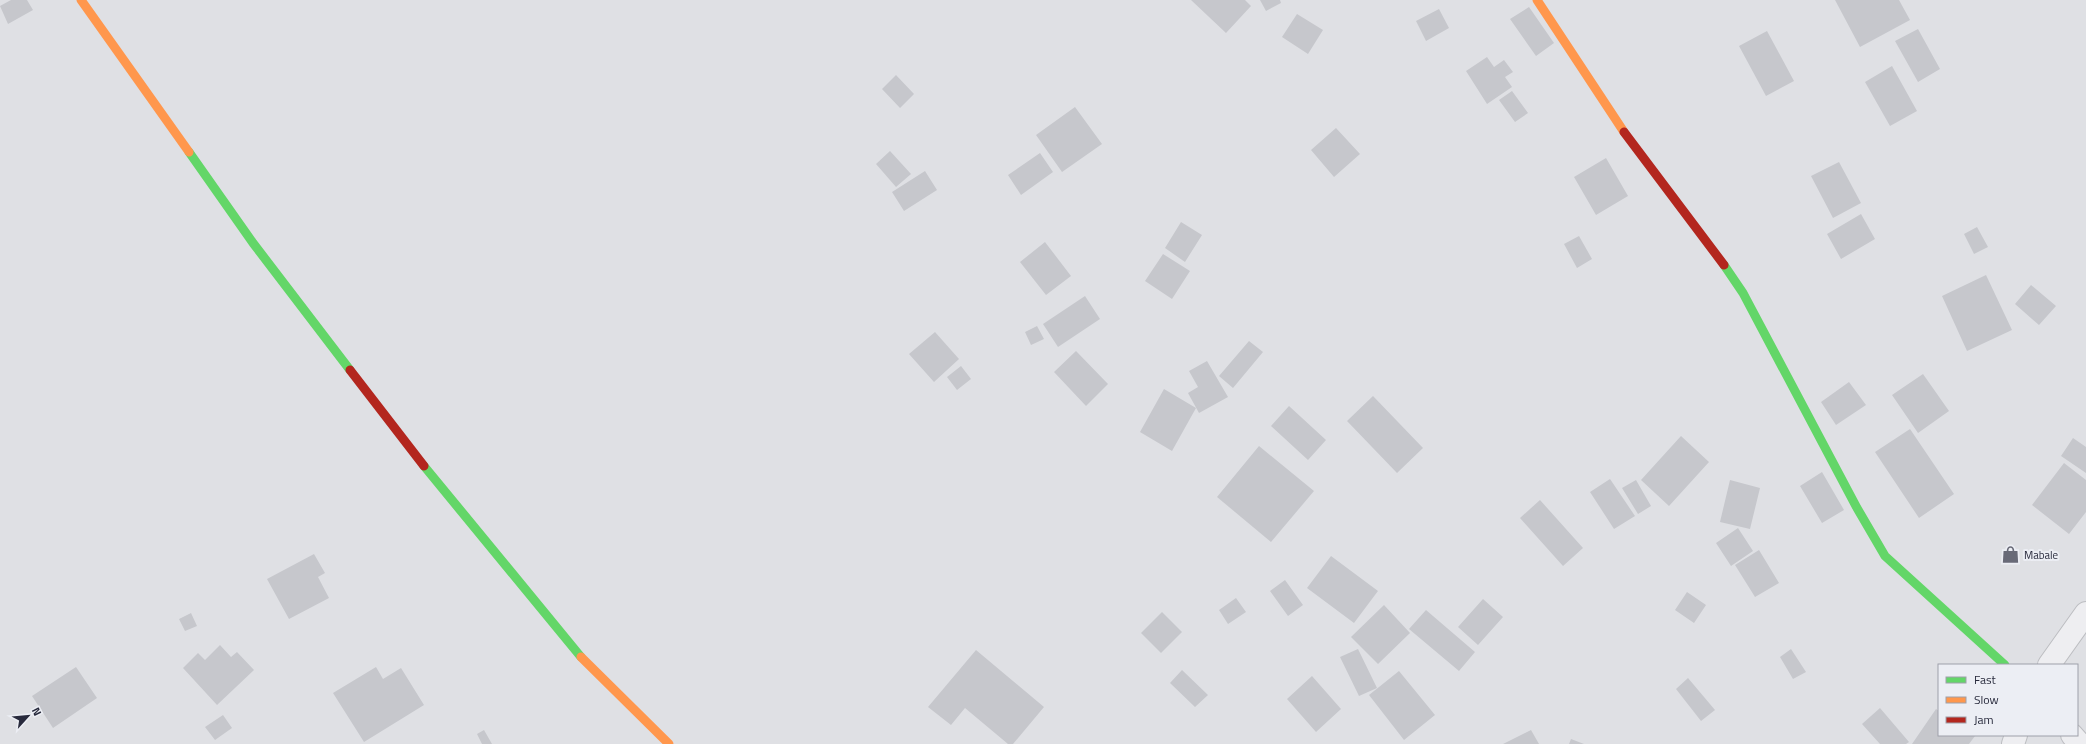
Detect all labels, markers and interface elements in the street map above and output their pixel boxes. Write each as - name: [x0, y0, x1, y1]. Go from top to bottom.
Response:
- shop icon: Mabale: [2001, 545, 2021, 565]
- place label: Mabale: [2024, 547, 2059, 563]
- legend: [1938, 664, 2078, 736]
- text: Fast: [1974, 670, 1997, 689]
- text: Slow: [1974, 690, 1999, 709]
- north arrow: [8, 696, 48, 736]
- text: N: [28, 704, 46, 718]
- text: Jam: [1974, 710, 1994, 729]

